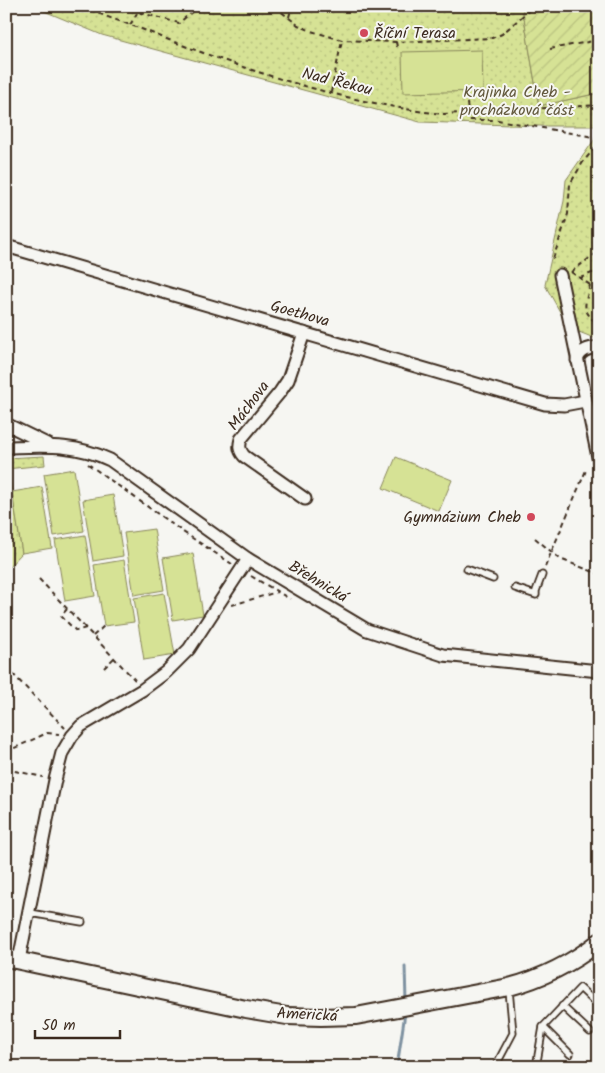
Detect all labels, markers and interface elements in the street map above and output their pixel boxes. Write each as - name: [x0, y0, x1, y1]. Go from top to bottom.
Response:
- place label: Říční Terasa: [374, 21, 456, 46]
- marker: Říční Terasa: [358, 27, 370, 39]
- street label: Nad Řekou: [299, 61, 375, 103]
- park label: Krajinka Cheb - procházková část: [459, 80, 575, 123]
- street label: Goethova: [267, 294, 333, 334]
- street label: Máchova: [222, 376, 276, 436]
- place label: Gymnázium Cheb: [403, 505, 522, 530]
- marker: Gymnázium Cheb: [525, 511, 537, 523]
- street label: Břehnická: [283, 554, 354, 610]
- street label: Americká: [276, 1001, 340, 1029]
- scale bar: [35, 1008, 120, 1040]
- text: 50 m: [42, 1014, 76, 1038]

